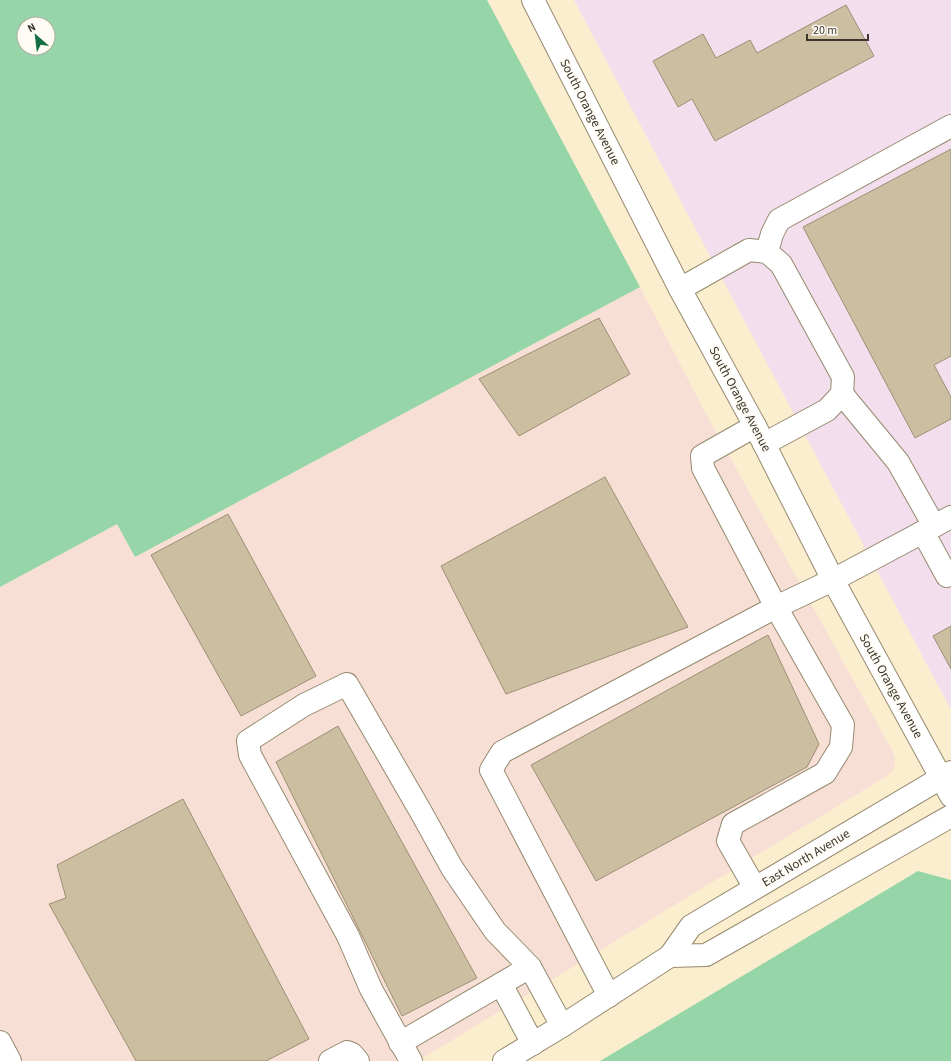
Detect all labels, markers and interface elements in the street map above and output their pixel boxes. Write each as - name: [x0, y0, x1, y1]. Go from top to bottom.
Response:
- north arrow: [16, 16, 56, 56]
- scale bar: [807, 16, 868, 42]
- text: N: [25, 19, 38, 36]
- text: 20 m: [813, 22, 837, 39]
- street label: South Orange Avenue: [555, 56, 625, 168]
- street label: South Orange Avenue: [705, 343, 775, 455]
- street label: South Orange Avenue: [855, 630, 927, 742]
- street label: East North Avenue: [759, 825, 853, 891]

